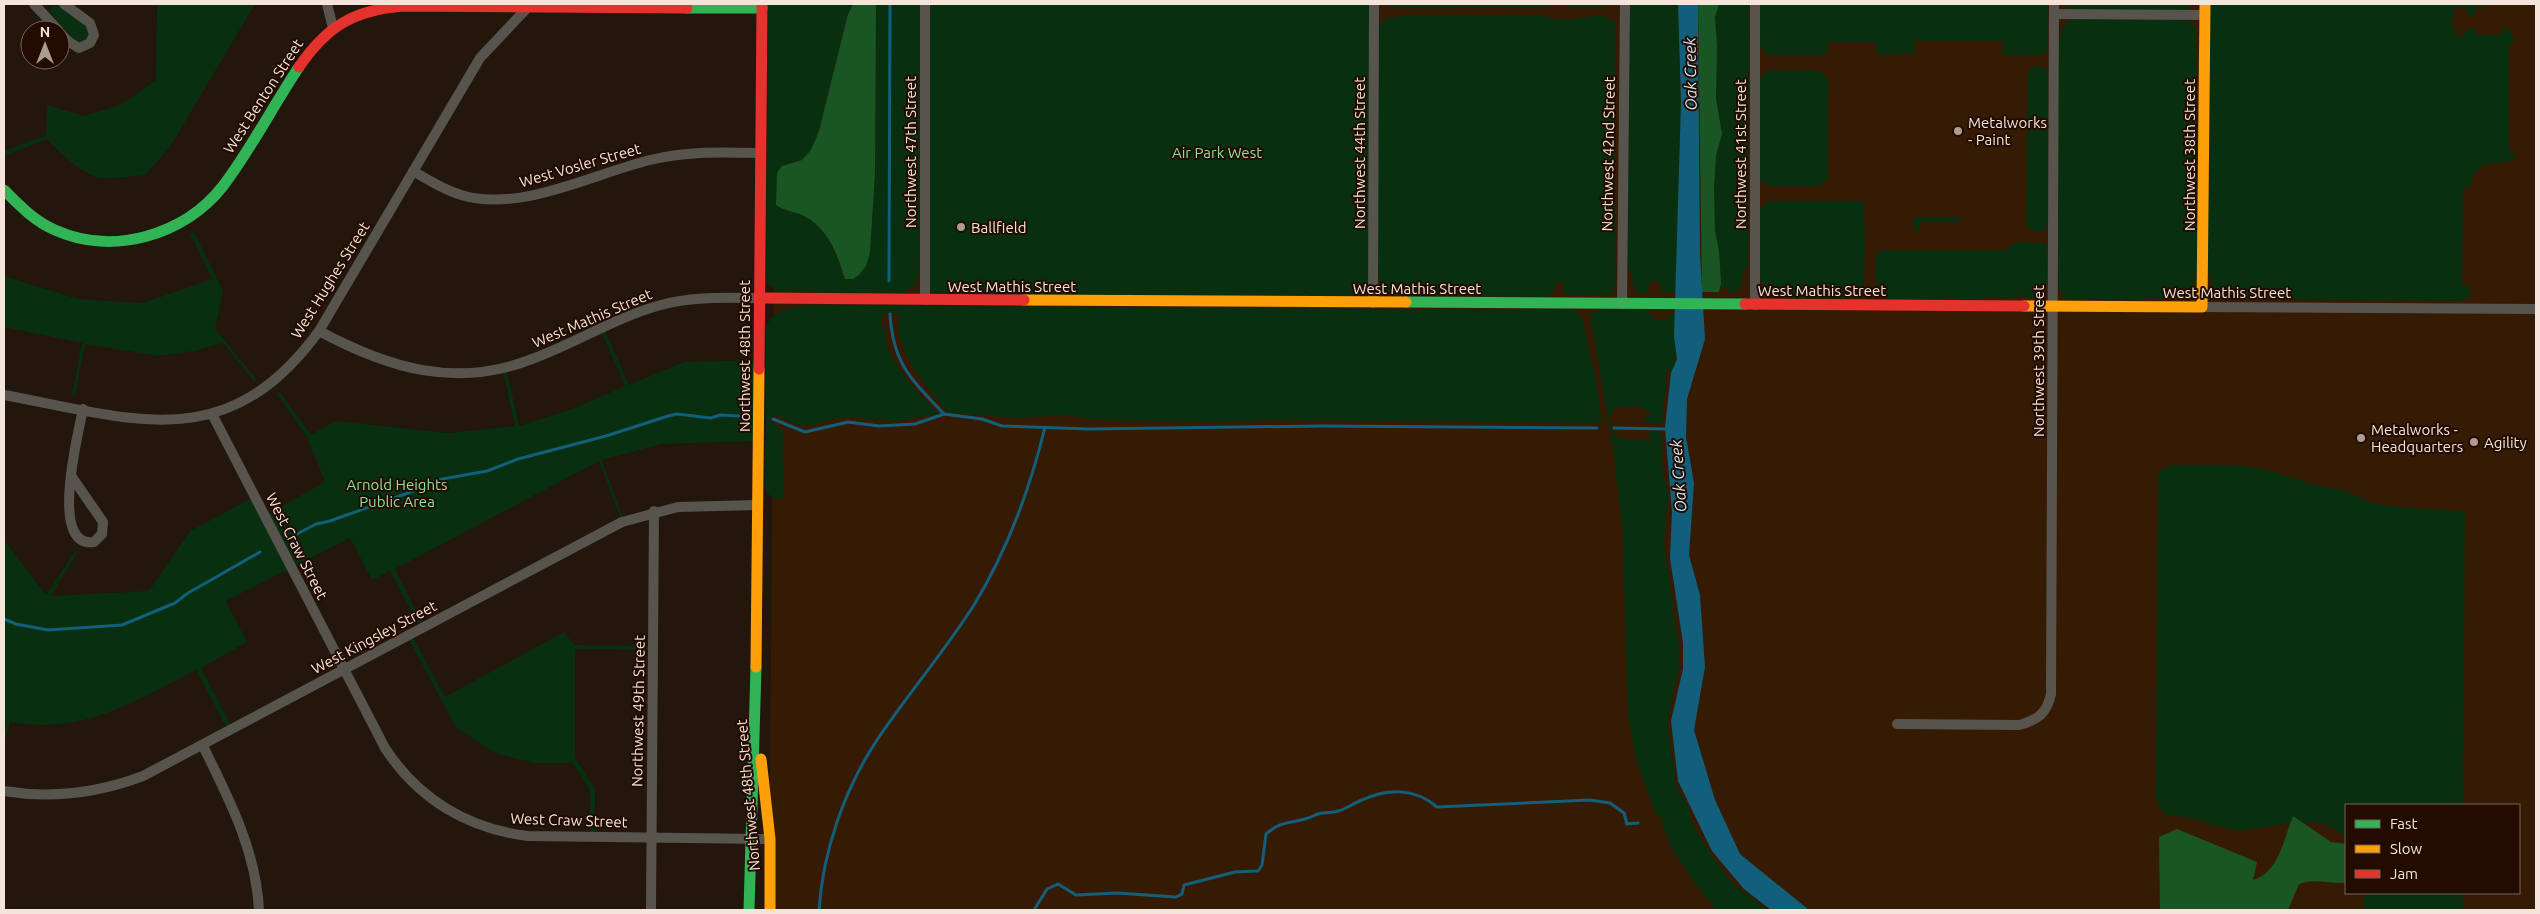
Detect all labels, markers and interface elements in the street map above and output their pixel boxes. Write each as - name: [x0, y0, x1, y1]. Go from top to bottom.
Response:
- north arrow: [20, 20, 70, 70]
- text: N: [40, 24, 50, 40]
- street label: West Benton Street: [220, 36, 306, 156]
- water label: Oak Creek: [1680, 36, 1700, 111]
- street label: Northwest 47th Street: [902, 76, 919, 228]
- street label: Northwest 42nd Street: [1598, 76, 1618, 232]
- street label: Northwest 44th Street: [1351, 77, 1368, 229]
- street label: Northwest 41st Street: [1732, 79, 1749, 229]
- street label: Northwest 38th Street: [2181, 79, 2198, 231]
- place label: Metalworks - Paint: [1968, 114, 2047, 148]
- marker: Metalworks - Paint: [1952, 125, 1964, 137]
- street label: West Vosler Street: [517, 140, 643, 190]
- park label: Air Park West: [1172, 144, 1262, 161]
- street label: West Hughes Street: [287, 219, 373, 341]
- place label: Ballfield: [971, 219, 1026, 236]
- marker: Ballfield: [955, 221, 967, 233]
- street label: West Mathis Street: [948, 278, 1076, 295]
- street label: Northwest 48th Street: [736, 280, 753, 432]
- street label: West Mathis Street: [1353, 280, 1481, 297]
- street label: West Mathis Street: [1758, 282, 1886, 299]
- street label: West Mathis Street: [2163, 284, 2291, 301]
- street label: West Mathis Street: [530, 285, 655, 351]
- street label: Northwest 39th Street: [2030, 285, 2047, 437]
- place label: Metalworks - Headquarters: [2371, 421, 2463, 455]
- marker: Metalworks - Headquarters: [2355, 432, 2367, 444]
- place label: Agility: [2484, 434, 2527, 451]
- marker: Agility: [2468, 436, 2480, 448]
- water label: Oak Creek: [1666, 438, 1690, 513]
- park label: Arnold Heights Public Area: [347, 476, 447, 510]
- street label: West Craw Street: [263, 490, 331, 602]
- street label: West Kingsley Street: [309, 597, 440, 677]
- street label: Northwest 49th Street: [628, 635, 648, 787]
- street label: Northwest 48th Street: [733, 718, 763, 871]
- legend: [2345, 804, 2520, 894]
- street label: West Craw Street: [510, 809, 628, 831]
- text: Fast: [2390, 815, 2418, 832]
- text: Slow: [2390, 840, 2423, 857]
- text: Jam: [2390, 865, 2418, 882]

